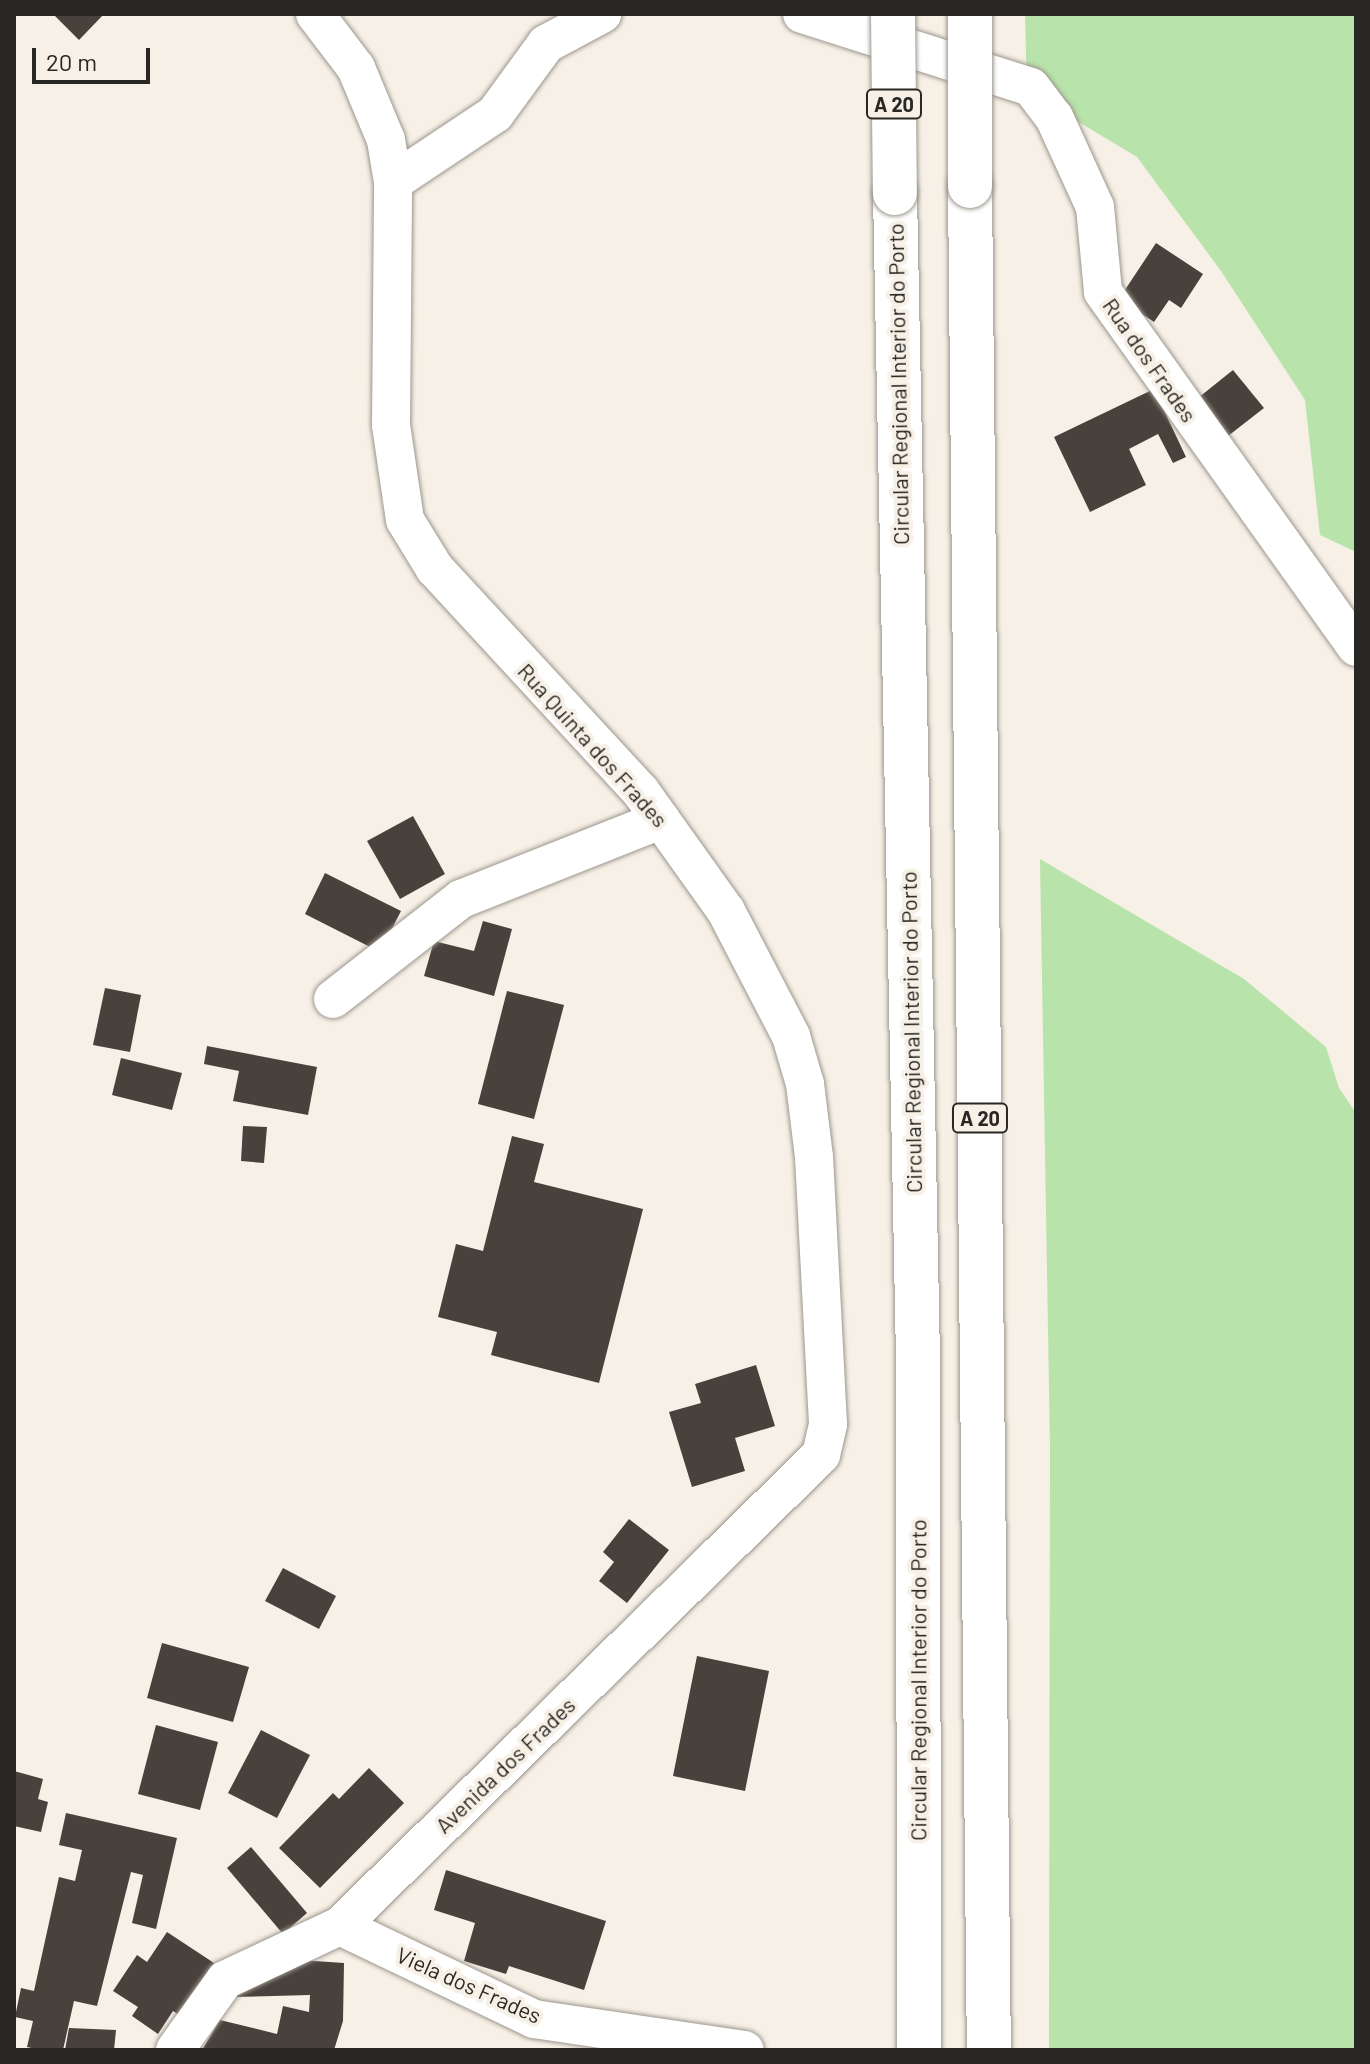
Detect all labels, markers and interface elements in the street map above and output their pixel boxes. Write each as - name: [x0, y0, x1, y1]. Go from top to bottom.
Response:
- scale bar: [36, 32, 154, 82]
- text: 20 m: [46, 47, 97, 76]
- road number: A 20: [864, 88, 924, 120]
- street label: Circular Regional Interior do Porto: [882, 223, 914, 545]
- street label: Rua dos Frades: [1097, 293, 1203, 427]
- street label: Rua Quinta dos Frades: [513, 658, 673, 832]
- street label: Circular Regional Interior do Porto: [895, 871, 927, 1193]
- road number: A 20: [950, 1102, 1010, 1134]
- street label: Circular Regional Interior do Porto: [905, 1519, 931, 1841]
- street label: Avenida dos Frades: [430, 1692, 580, 1838]
- street label: Viela dos Frades: [393, 1941, 545, 2029]

